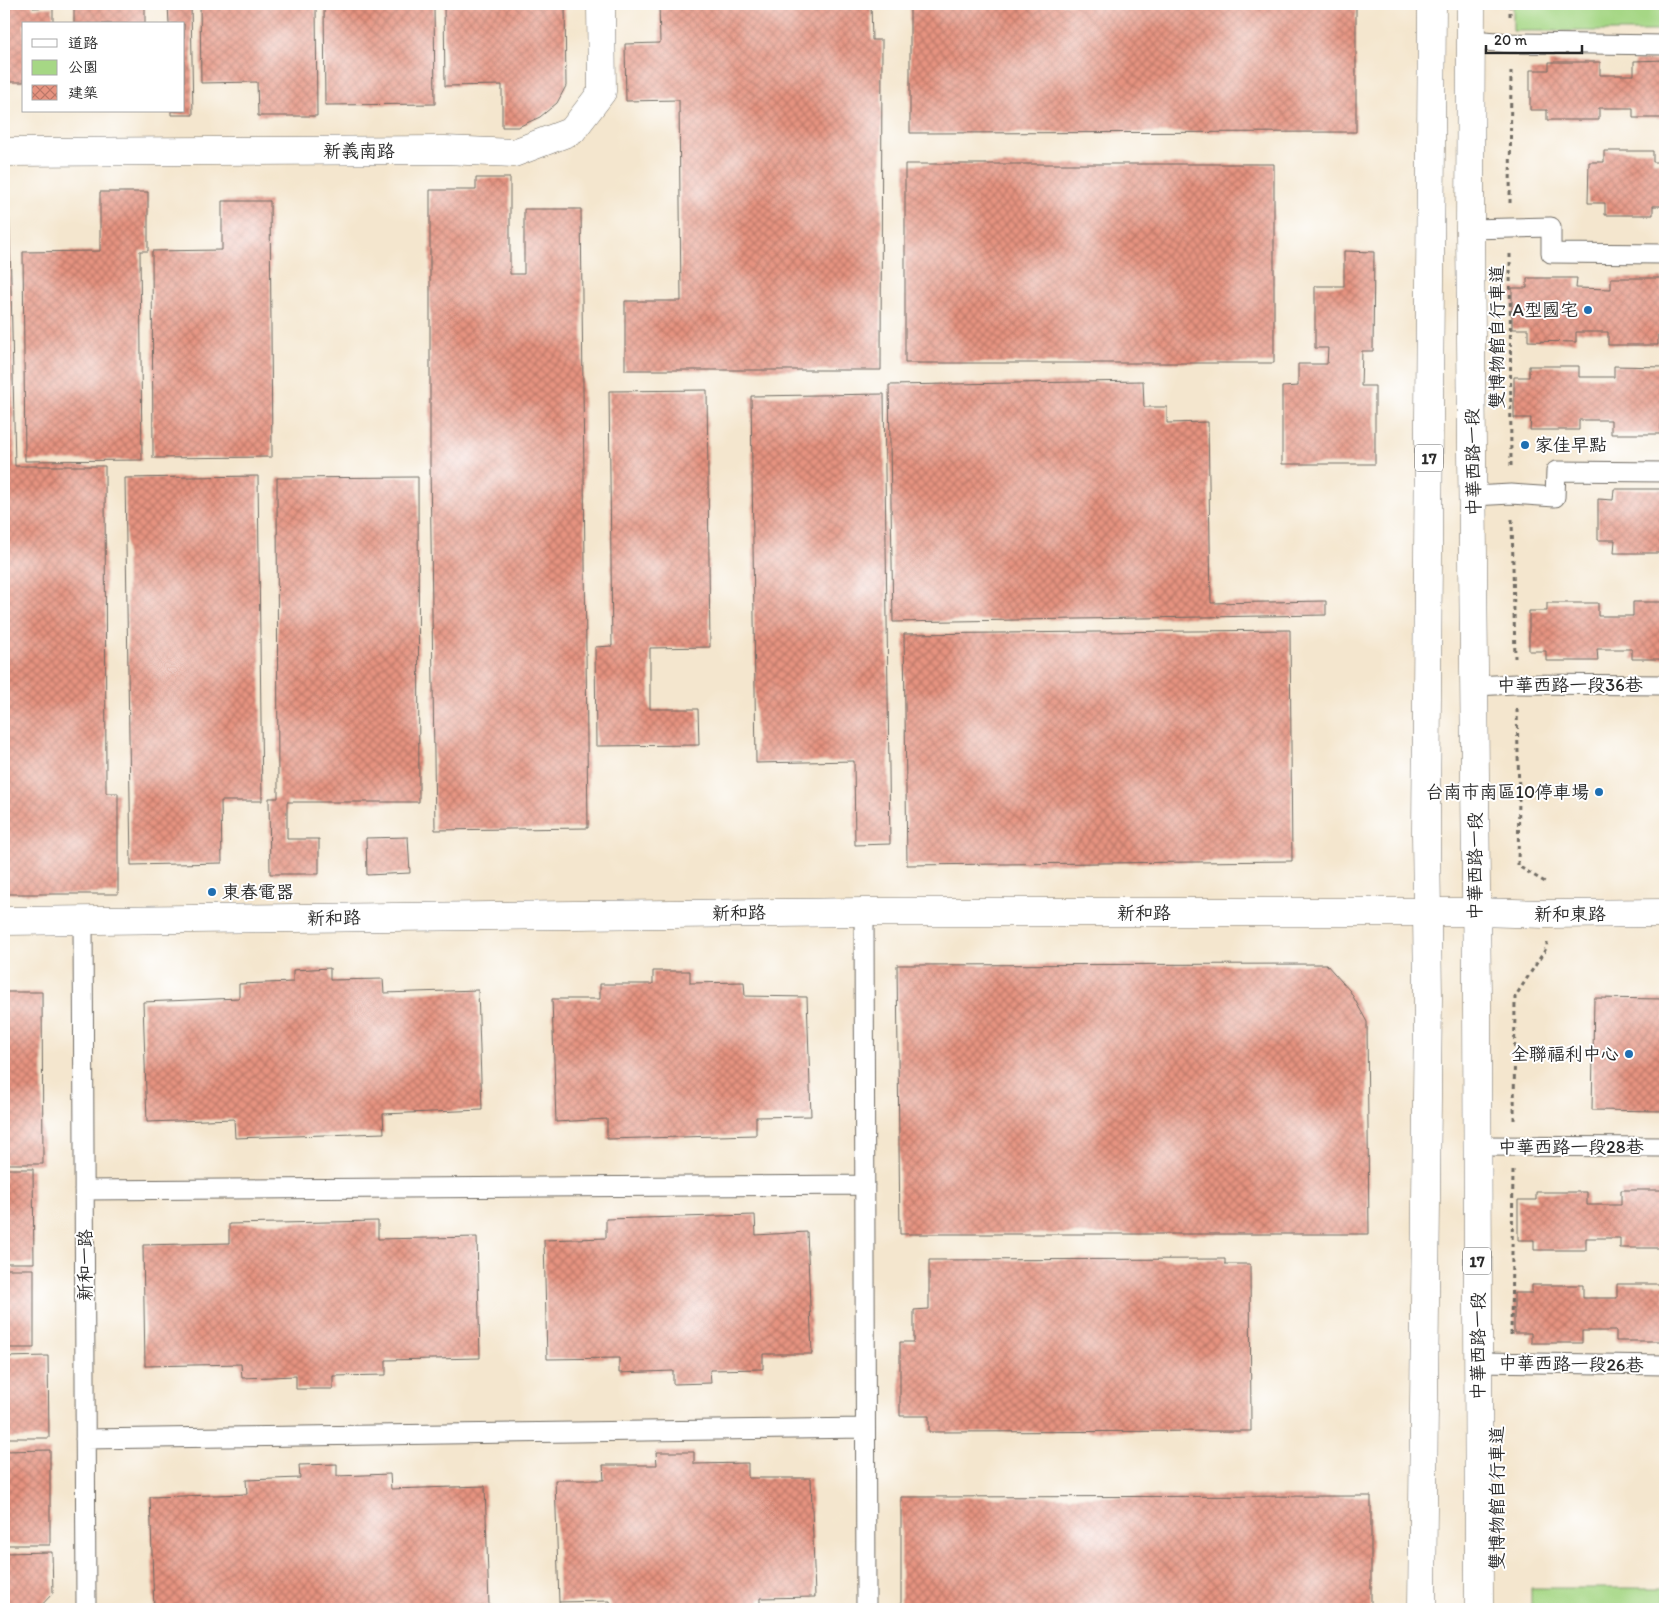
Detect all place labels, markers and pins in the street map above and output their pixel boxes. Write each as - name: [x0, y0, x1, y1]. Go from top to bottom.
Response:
- place label: A型國宅: [1512, 299, 1578, 321]
- marker: A型國宅: [1582, 304, 1594, 316]
- place label: 家佳早點: [1535, 434, 1607, 456]
- marker: 家佳早點: [1519, 439, 1531, 451]
- place label: 台南市南區10停車場: [1426, 781, 1589, 803]
- marker: 台南市南區10停車場: [1593, 786, 1605, 798]
- place label: 東春電器: [222, 881, 294, 903]
- marker: 東春電器: [206, 886, 218, 898]
- place label: 全聯福利中心: [1511, 1043, 1619, 1065]
- marker: 全聯福利中心: [1623, 1048, 1635, 1060]

